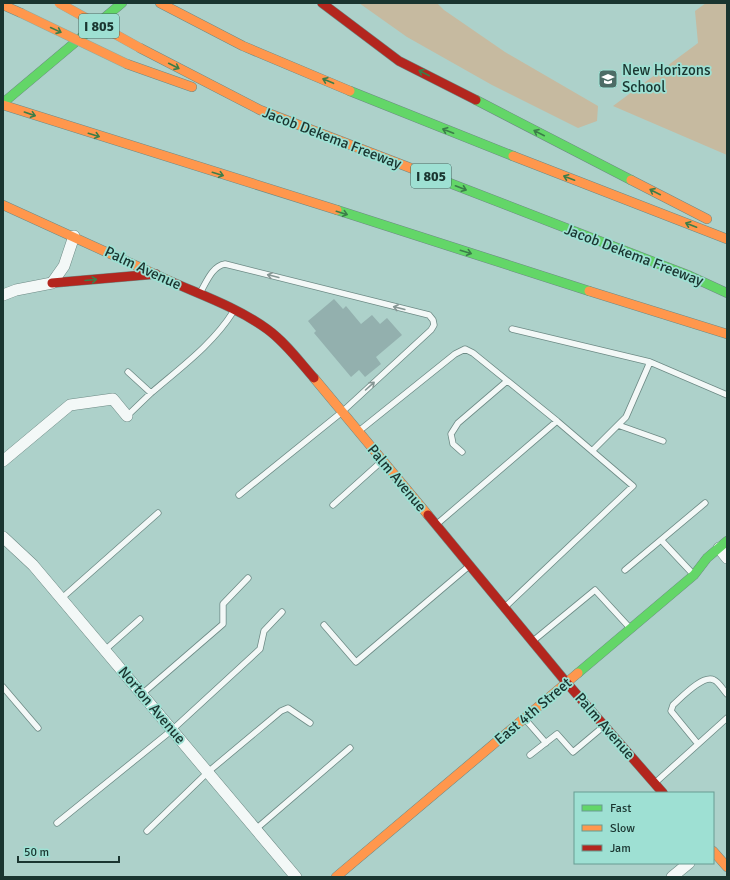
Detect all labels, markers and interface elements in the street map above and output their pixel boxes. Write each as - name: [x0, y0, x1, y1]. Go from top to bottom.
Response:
- road number: I 805: [79, 14, 119, 38]
- one-way arrow: [50, 27, 62, 34]
- place label: New Horizons School: [622, 61, 711, 96]
- one-way arrow: [168, 63, 180, 70]
- school or university icon: New Horizons School: [597, 68, 619, 90]
- one-way arrow: [418, 69, 430, 77]
- one-way arrow: [322, 77, 334, 85]
- street label: Jacob Dekema Freeway: [260, 103, 404, 173]
- one-way arrow: [23, 111, 36, 118]
- one-way arrow: [443, 126, 455, 134]
- one-way arrow: [534, 129, 546, 136]
- one-way arrow: [87, 132, 100, 139]
- road number: I 805: [411, 164, 451, 188]
- one-way arrow: [211, 171, 224, 178]
- one-way arrow: [564, 173, 576, 181]
- one-way arrow: [455, 185, 467, 193]
- one-way arrow: [649, 188, 661, 195]
- one-way arrow: [335, 210, 348, 217]
- street label: Jacob Dekema Freeway: [562, 220, 706, 290]
- one-way arrow: [685, 220, 697, 228]
- street label: Palm Avenue: [102, 242, 184, 294]
- one-way arrow: [459, 249, 472, 256]
- one-way arrow: [267, 272, 280, 280]
- one-way arrow: [84, 276, 97, 283]
- one-way arrow: [393, 304, 406, 311]
- one-way arrow: [365, 381, 376, 390]
- street label: Palm Avenue: [364, 441, 430, 515]
- street label: Norton Avenue: [115, 663, 189, 747]
- street label: East 4th Street: [491, 674, 575, 748]
- street label: Palm Avenue: [571, 689, 639, 763]
- legend: [574, 792, 714, 864]
- text: Fast: [610, 801, 631, 816]
- text: Slow: [610, 821, 635, 836]
- scale bar: [18, 838, 119, 864]
- text: Jam: [610, 841, 631, 856]
- text: 50 m: [24, 845, 49, 860]

